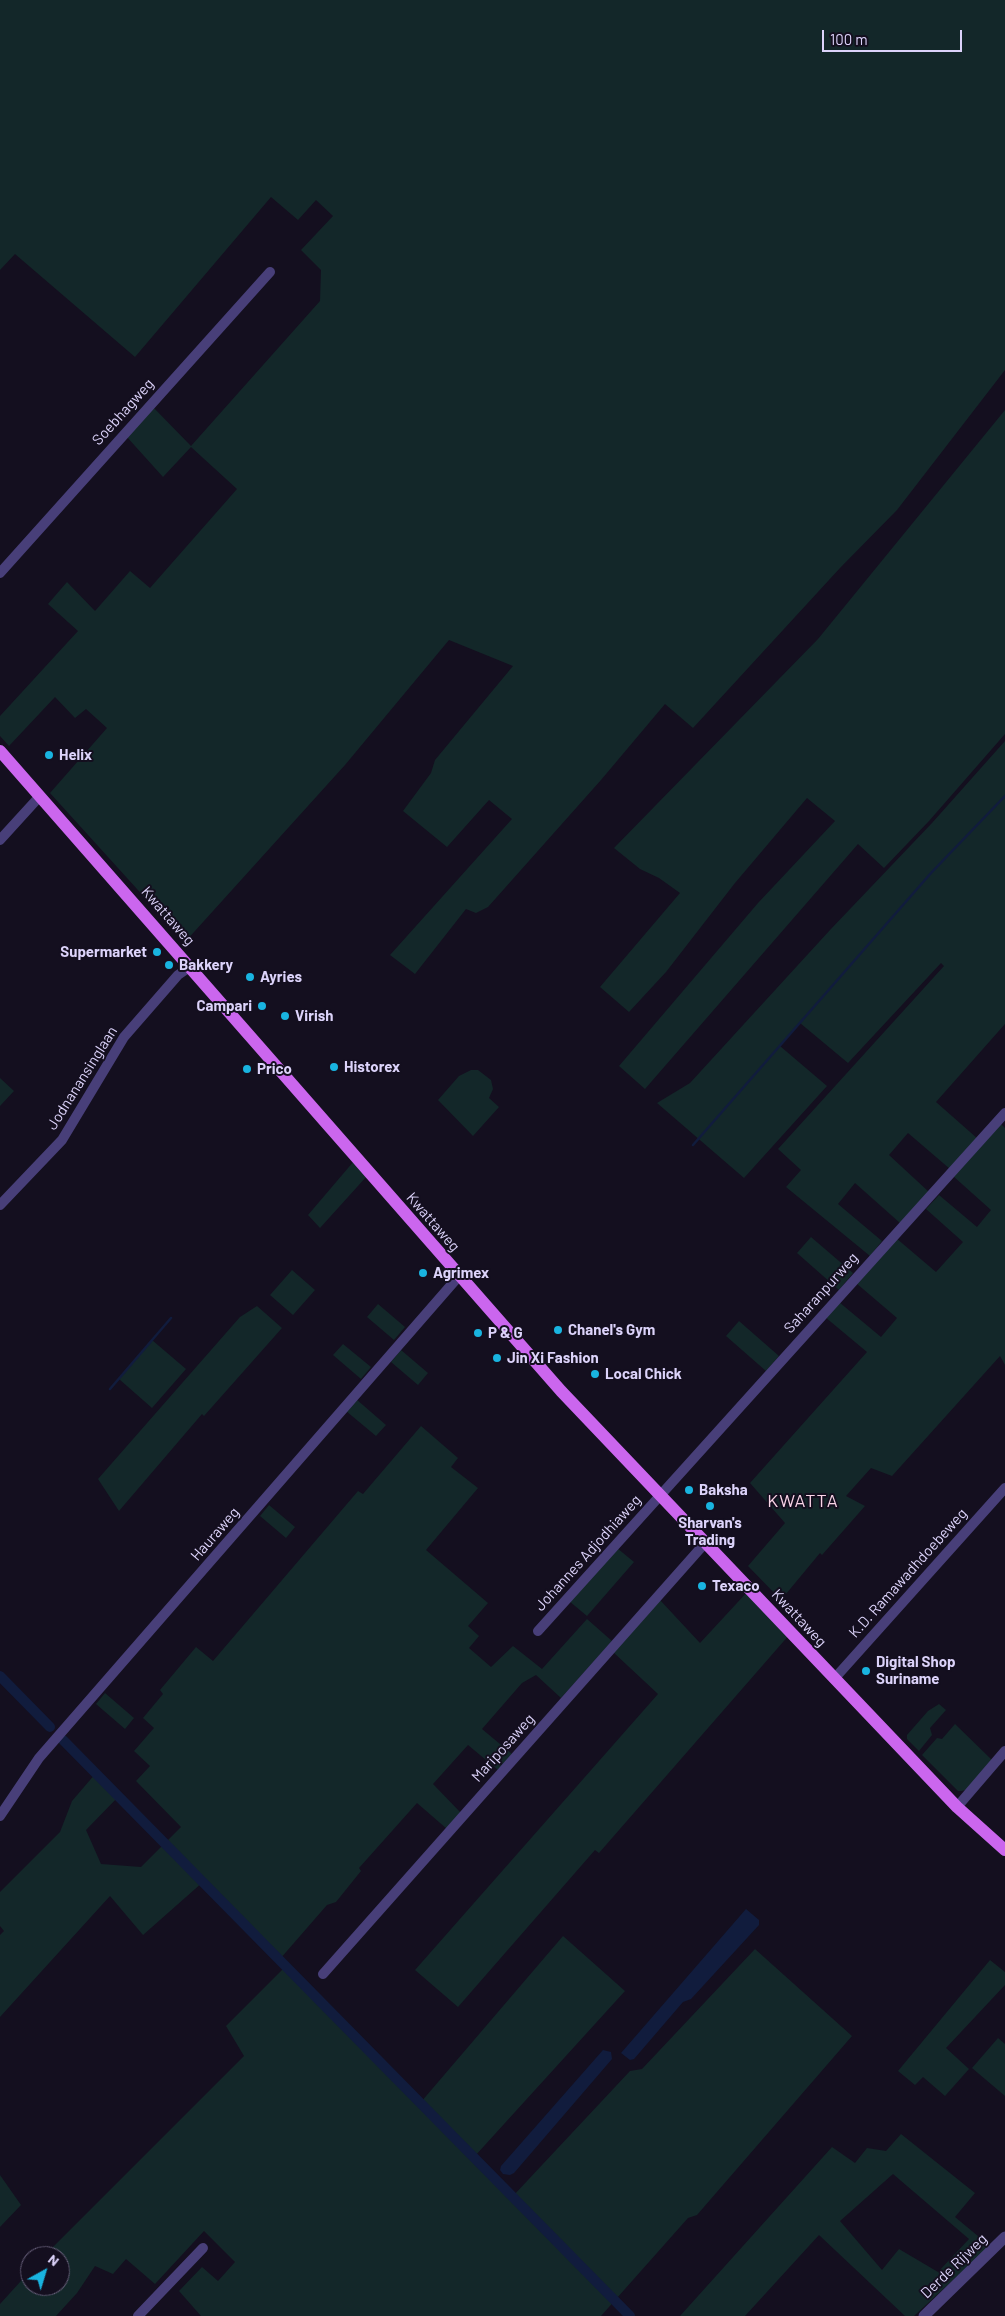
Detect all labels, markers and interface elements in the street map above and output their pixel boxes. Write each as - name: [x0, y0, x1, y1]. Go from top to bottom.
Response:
- scale bar: [825, 20, 965, 52]
- text: 100 m: [830, 30, 868, 48]
- street label: Soebhagweg: [88, 375, 158, 449]
- place label: Helix: [59, 746, 92, 764]
- marker: Helix: [43, 749, 55, 761]
- street label: Kwattaweg: [138, 883, 198, 949]
- place label: Supermarket: [60, 943, 147, 961]
- marker: Supermarket: [151, 946, 163, 958]
- place label: Bakkery: [179, 956, 233, 974]
- marker: Bakkery: [163, 959, 175, 971]
- place label: Ayries: [260, 968, 302, 986]
- marker: Ayries: [244, 971, 256, 983]
- place label: Campari: [196, 997, 252, 1015]
- marker: Campari: [256, 1000, 268, 1012]
- place label: Virish: [295, 1007, 333, 1025]
- marker: Virish: [279, 1010, 291, 1022]
- street label: Jodnanansinglaan: [43, 1023, 121, 1133]
- place label: Historex: [344, 1058, 400, 1076]
- place label: Prico: [257, 1060, 292, 1078]
- marker: Historex: [328, 1061, 340, 1073]
- marker: Prico: [241, 1063, 253, 1075]
- street label: Kwattaweg: [403, 1189, 463, 1255]
- street label: Saharanpurweg: [780, 1249, 862, 1337]
- place label: Agrimex: [433, 1264, 489, 1282]
- marker: Agrimex: [417, 1267, 429, 1279]
- place label: Chanel's Gym: [568, 1321, 655, 1339]
- place label: P & G: [488, 1324, 523, 1342]
- marker: Chanel's Gym: [552, 1324, 564, 1336]
- marker: P & G: [472, 1327, 484, 1339]
- place label: Jin Xi Fashion: [507, 1349, 599, 1367]
- marker: Jin Xi Fashion: [491, 1352, 503, 1364]
- place label: Local Chick: [605, 1365, 682, 1383]
- marker: Local Chick: [589, 1368, 601, 1380]
- place label: Baksha: [699, 1481, 748, 1499]
- marker: Baksha: [683, 1484, 695, 1496]
- district label: KWATTA: [767, 1490, 839, 1512]
- street label: Johannes Adjodhiaweg: [531, 1491, 645, 1615]
- marker: Sharvan's Trading: [704, 1500, 716, 1512]
- street label: Hauraweg: [187, 1504, 243, 1564]
- street label: K.D. Ramawadhdoebeweg: [845, 1505, 971, 1641]
- place label: Sharvan's Trading: [678, 1514, 742, 1549]
- place label: Texaco: [712, 1577, 760, 1595]
- marker: Texaco: [696, 1580, 708, 1592]
- street label: Kwattaweg: [768, 1585, 830, 1651]
- place label: Digital Shop Suriname: [876, 1653, 955, 1688]
- marker: Digital Shop Suriname: [860, 1665, 872, 1677]
- street label: Mariposaweg: [468, 1710, 538, 1786]
- street label: Derde Rijweg: [917, 2230, 991, 2302]
- north arrow: [20, 2246, 70, 2296]
- text: N: [45, 2250, 63, 2269]

